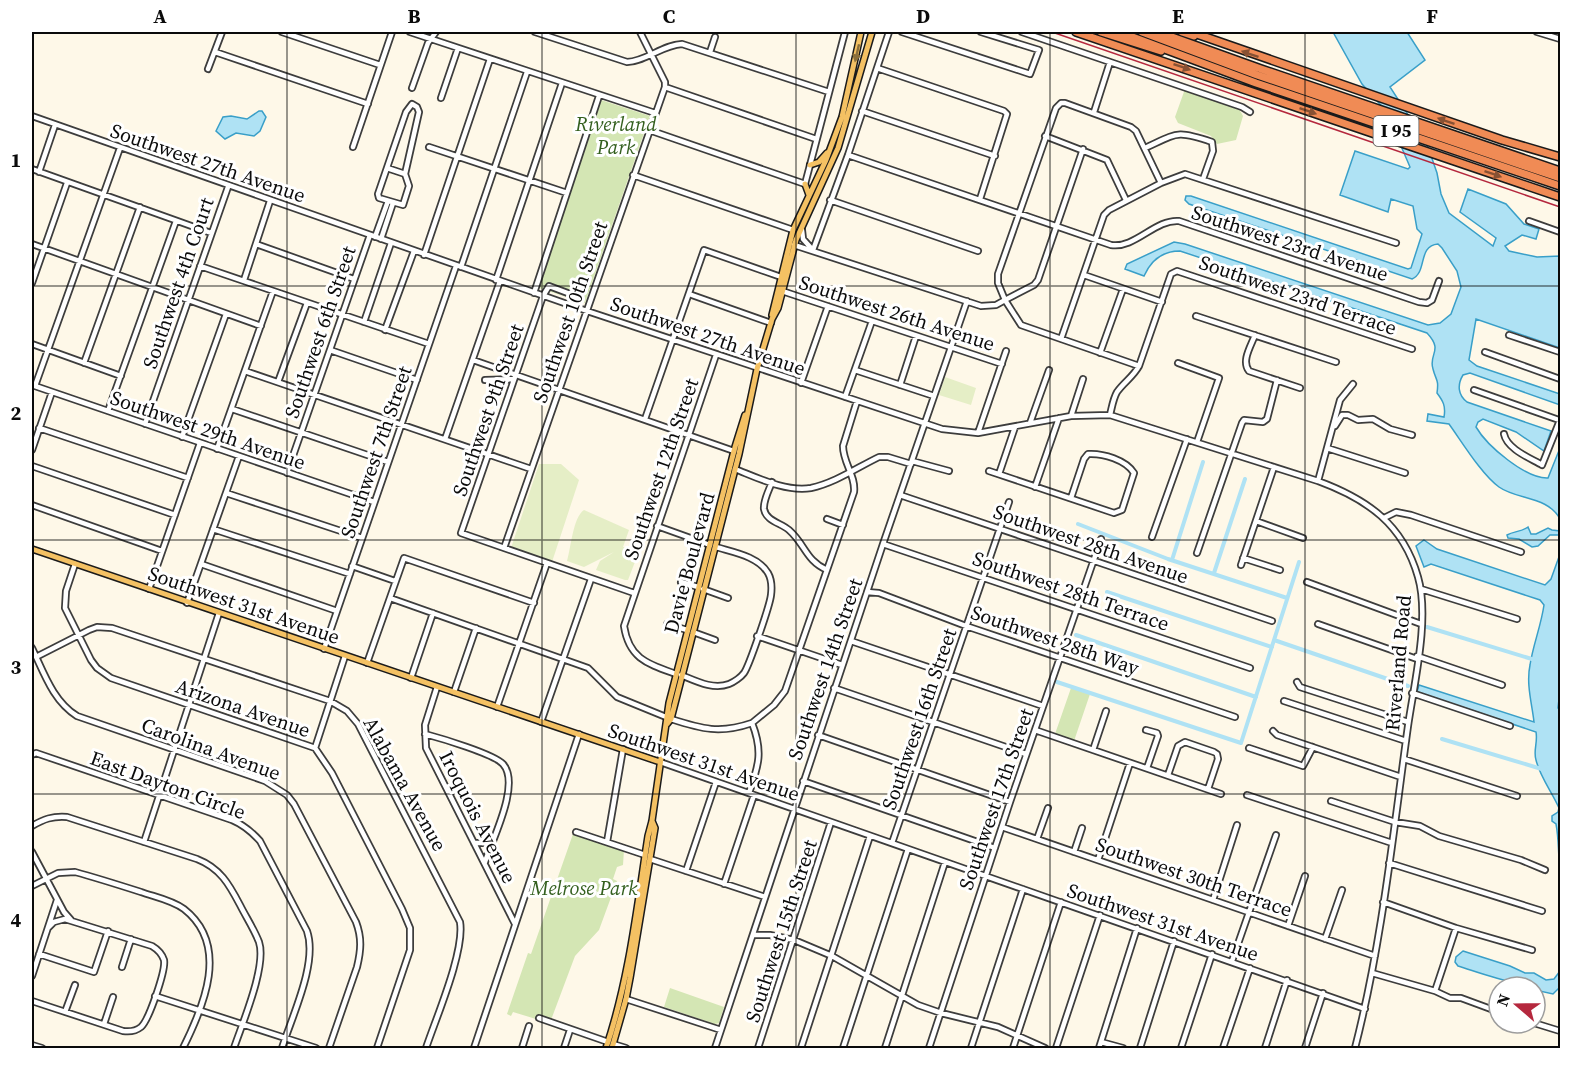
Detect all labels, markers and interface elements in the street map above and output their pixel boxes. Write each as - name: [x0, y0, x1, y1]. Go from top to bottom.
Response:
- text: A: [153, 2, 167, 30]
- text: B: [407, 2, 421, 30]
- text: C: [663, 2, 675, 30]
- text: D: [916, 2, 930, 30]
- text: E: [1172, 2, 1184, 30]
- text: F: [1426, 2, 1438, 30]
- one-way arrow: [851, 44, 861, 62]
- one-way arrow: [1241, 48, 1259, 58]
- one-way arrow: [1173, 63, 1191, 73]
- one-way arrow: [1299, 106, 1317, 116]
- park label: Riverland Park: [574, 110, 657, 161]
- street label: Southwest 27th Avenue: [107, 116, 309, 210]
- road number: I 95: [1374, 116, 1418, 146]
- one-way arrow: [1437, 116, 1455, 126]
- text: 1: [11, 146, 21, 174]
- one-way arrow: [1484, 170, 1502, 179]
- street label: Southwest 4th Court: [136, 193, 221, 372]
- street label: Southwest 23rd Avenue: [1188, 198, 1392, 288]
- street label: Southwest 10th Street: [526, 217, 614, 407]
- street label: Southwest 6th Street: [277, 242, 363, 422]
- street label: Southwest 23rd Terrace: [1196, 248, 1400, 342]
- street label: Southwest 26th Avenue: [795, 268, 999, 358]
- street label: Southwest 27th Avenue: [607, 289, 809, 383]
- street label: Southwest 9th Street: [445, 320, 531, 500]
- street label: Southwest 7th Street: [333, 362, 419, 542]
- street label: Southwest 12th Street: [617, 374, 705, 564]
- street label: Southwest 29th Avenue: [107, 383, 309, 477]
- text: 2: [11, 399, 22, 427]
- street label: Davie Boulevard: [657, 489, 722, 637]
- street label: Southwest 28th Avenue: [990, 497, 1192, 591]
- street label: Southwest 28th Terrace: [969, 544, 1173, 638]
- street label: Southwest 31st Avenue: [144, 559, 344, 651]
- street label: Southwest 14th Street: [781, 574, 869, 764]
- street label: Riverland Road: [1378, 593, 1418, 732]
- street label: Southwest 28th Way: [967, 598, 1144, 682]
- street label: Southwest 16th Street: [875, 624, 963, 814]
- text: 3: [11, 653, 22, 681]
- street label: Arizona Avenue: [172, 672, 314, 744]
- street label: Southwest 17th Street: [952, 704, 1040, 894]
- street label: Carolina Avenue: [137, 711, 285, 787]
- street label: Alabama Avenue: [357, 712, 453, 856]
- street label: Southwest 31st Avenue: [604, 716, 804, 808]
- street label: East Dayton Circle: [86, 744, 250, 826]
- street label: Iroquois Avenue: [433, 746, 523, 888]
- street label: Southwest 30th Terrace: [1092, 830, 1296, 924]
- street label: Southwest 15th Street: [738, 836, 824, 1026]
- park label: Melrose Park: [529, 874, 638, 902]
- street label: Southwest 31st Avenue: [1063, 876, 1263, 968]
- text: 4: [11, 906, 22, 934]
- north arrow: [1487, 975, 1547, 1035]
- text: N: [1491, 990, 1515, 1009]

